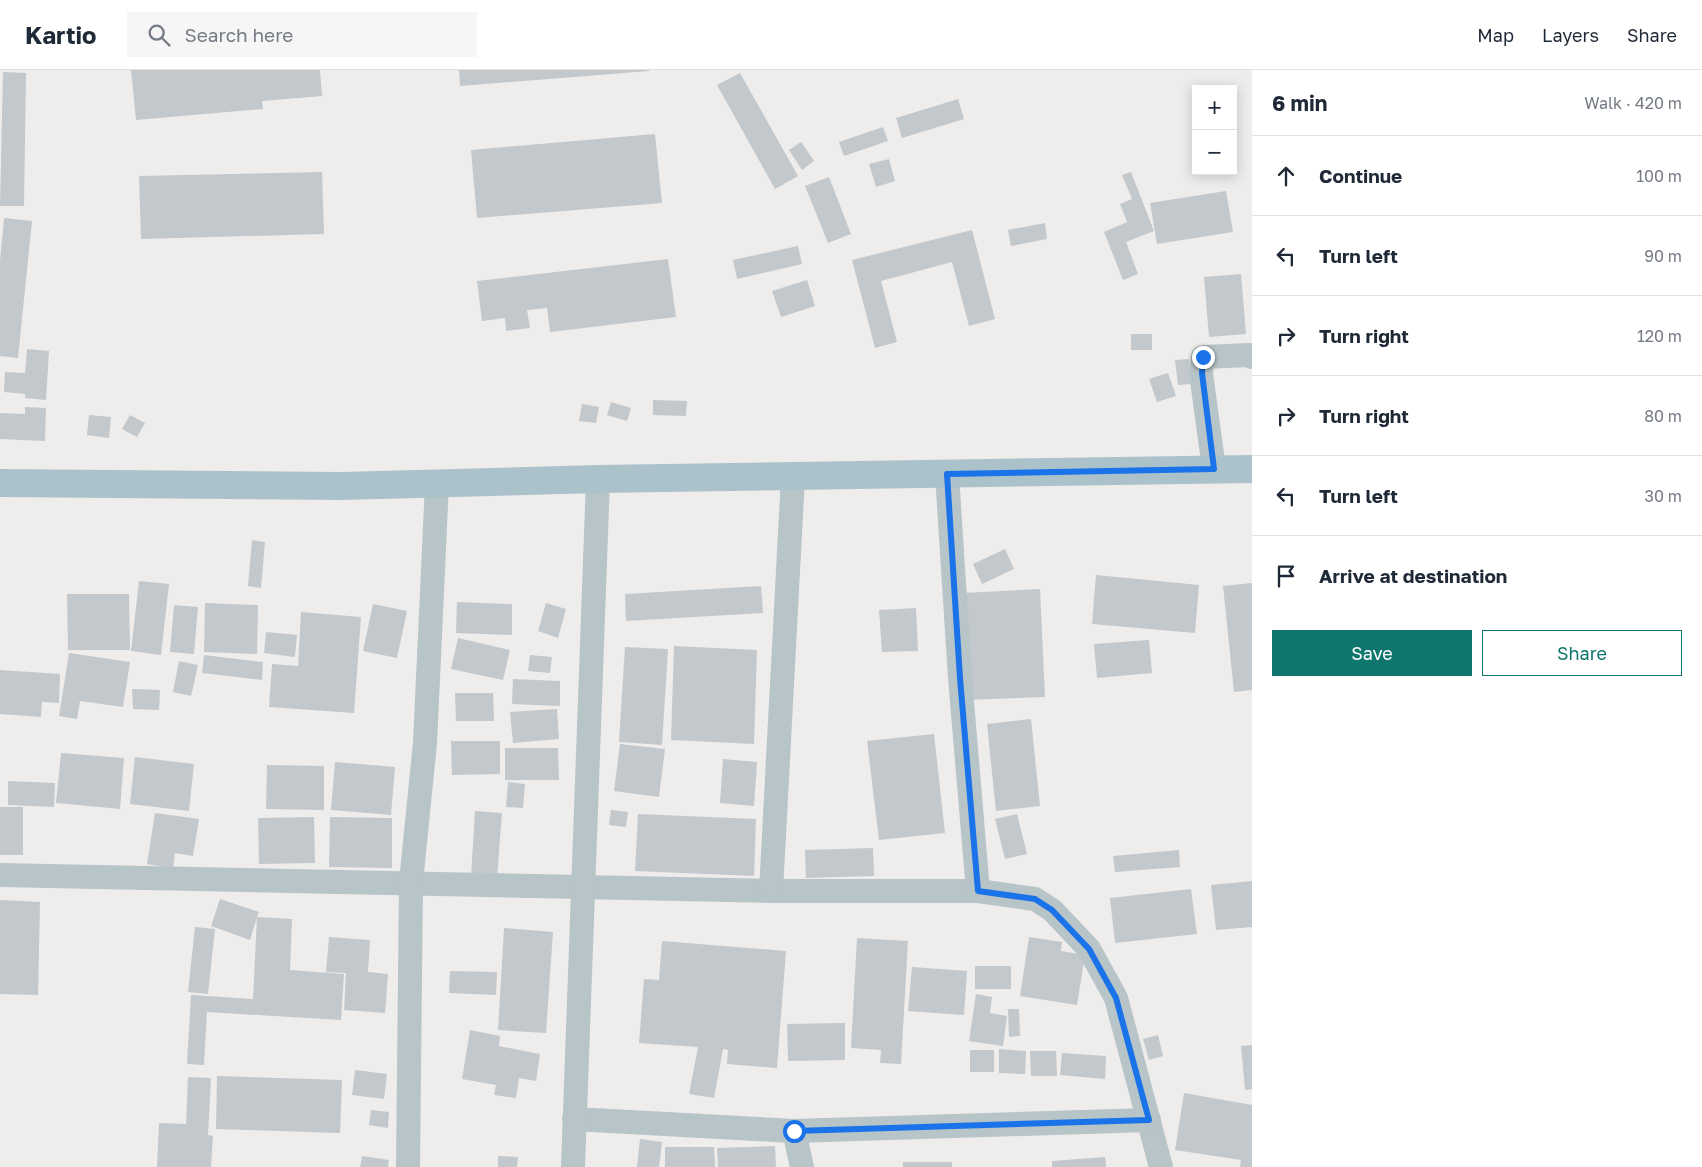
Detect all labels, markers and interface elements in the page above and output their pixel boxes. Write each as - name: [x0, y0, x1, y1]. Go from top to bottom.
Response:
- search box: [127, 12, 477, 57]
- text: Kartio: [25, 20, 97, 49]
- icon: search: [145, 21, 173, 49]
- text: Search here: [185, 23, 293, 46]
- text: Map: [1477, 24, 1514, 46]
- text: Layers: [1542, 24, 1599, 46]
- text: Share: [1627, 24, 1677, 46]
- map controls: [1192, 85, 1237, 175]
- button: +: [1192, 85, 1237, 130]
- text: 6 min: [1272, 90, 1327, 116]
- text: Walk · 420 m: [1584, 93, 1682, 113]
- button: −: [1192, 130, 1237, 175]
- icon: ahead: [1272, 162, 1300, 190]
- text: Continue: [1319, 164, 1402, 187]
- text: 100 m: [1636, 166, 1682, 186]
- icon: left: [1272, 242, 1300, 270]
- text: Turn left: [1319, 244, 1398, 267]
- text: 90 m: [1644, 246, 1682, 266]
- icon: right: [1272, 322, 1300, 350]
- text: Turn right: [1319, 324, 1409, 347]
- text: 120 m: [1637, 326, 1682, 346]
- route end: [1192, 346, 1215, 369]
- icon: right: [1272, 402, 1300, 430]
- text: Turn right: [1319, 404, 1409, 427]
- text: 80 m: [1644, 406, 1682, 426]
- icon: left: [1272, 482, 1300, 510]
- text: Turn left: [1319, 484, 1398, 507]
- text: 30 m: [1645, 486, 1682, 506]
- icon: arrive: [1272, 562, 1300, 590]
- text: Arrive at destination: [1319, 564, 1507, 587]
- button: Save: [1272, 630, 1472, 676]
- button: Share: [1482, 630, 1682, 676]
- route start: [783, 1120, 806, 1143]

